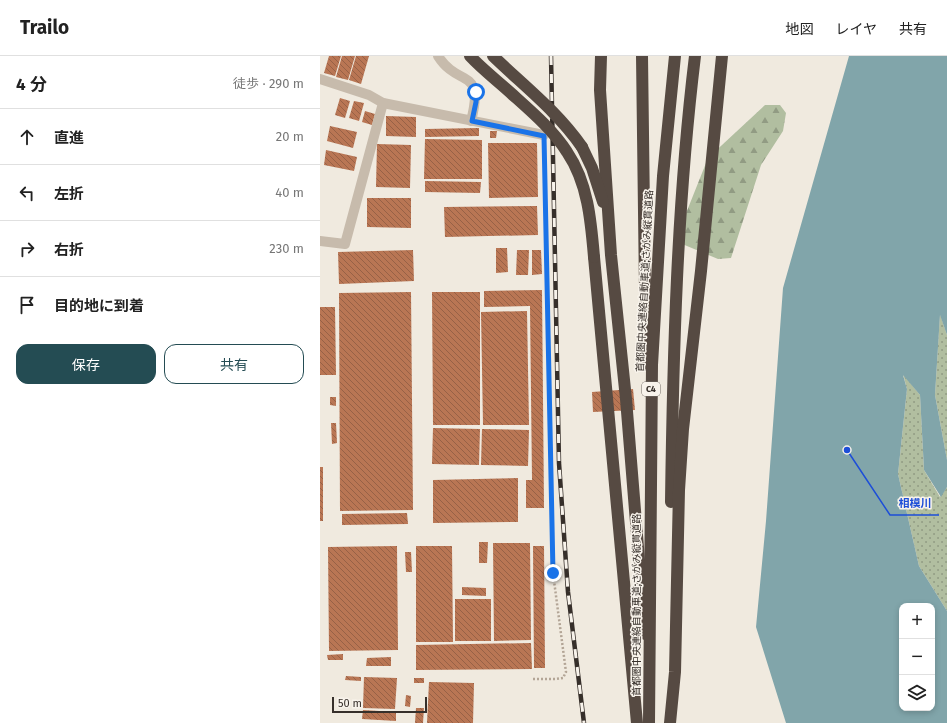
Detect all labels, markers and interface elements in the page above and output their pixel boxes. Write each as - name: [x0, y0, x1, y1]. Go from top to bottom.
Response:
- text: Trailo: [20, 16, 69, 39]
- text: 地図: [785, 21, 813, 38]
- text: レイヤ: [835, 21, 877, 38]
- text: 共有: [899, 21, 927, 38]
- text: 4 分: [16, 74, 47, 95]
- text: 徒歩 · 290 m: [233, 76, 304, 91]
- route start: [467, 83, 485, 101]
- icon: ahead: [16, 126, 38, 148]
- text: 直進: [54, 129, 84, 147]
- text: 20 m: [276, 129, 304, 144]
- icon: left: [16, 182, 38, 204]
- text: 左折: [54, 185, 84, 203]
- text: 40 m: [275, 185, 304, 200]
- street label: 首都圏中央連絡自動車道;さがみ縦貫道路: [634, 190, 656, 372]
- icon: right: [16, 238, 38, 260]
- text: 右折: [54, 241, 84, 259]
- text: 230 m: [269, 241, 304, 256]
- icon: arrive: [16, 294, 38, 316]
- text: 目的地に到着: [54, 297, 144, 315]
- button: 保存: [16, 344, 156, 384]
- button: 共有: [164, 344, 304, 384]
- road number: C4: [642, 382, 660, 396]
- callout: 相模川: [890, 492, 939, 515]
- text: 相模川: [899, 497, 932, 510]
- street label: 首都圏中央連絡自動車道;さがみ縦貫道路: [631, 514, 643, 696]
- route end: [544, 564, 562, 582]
- map controls: [899, 603, 935, 711]
- button: +: [899, 603, 935, 639]
- button: −: [899, 639, 935, 675]
- button: layers: [899, 675, 935, 711]
- scale bar: [332, 695, 427, 714]
- text: 50 m: [338, 697, 362, 710]

